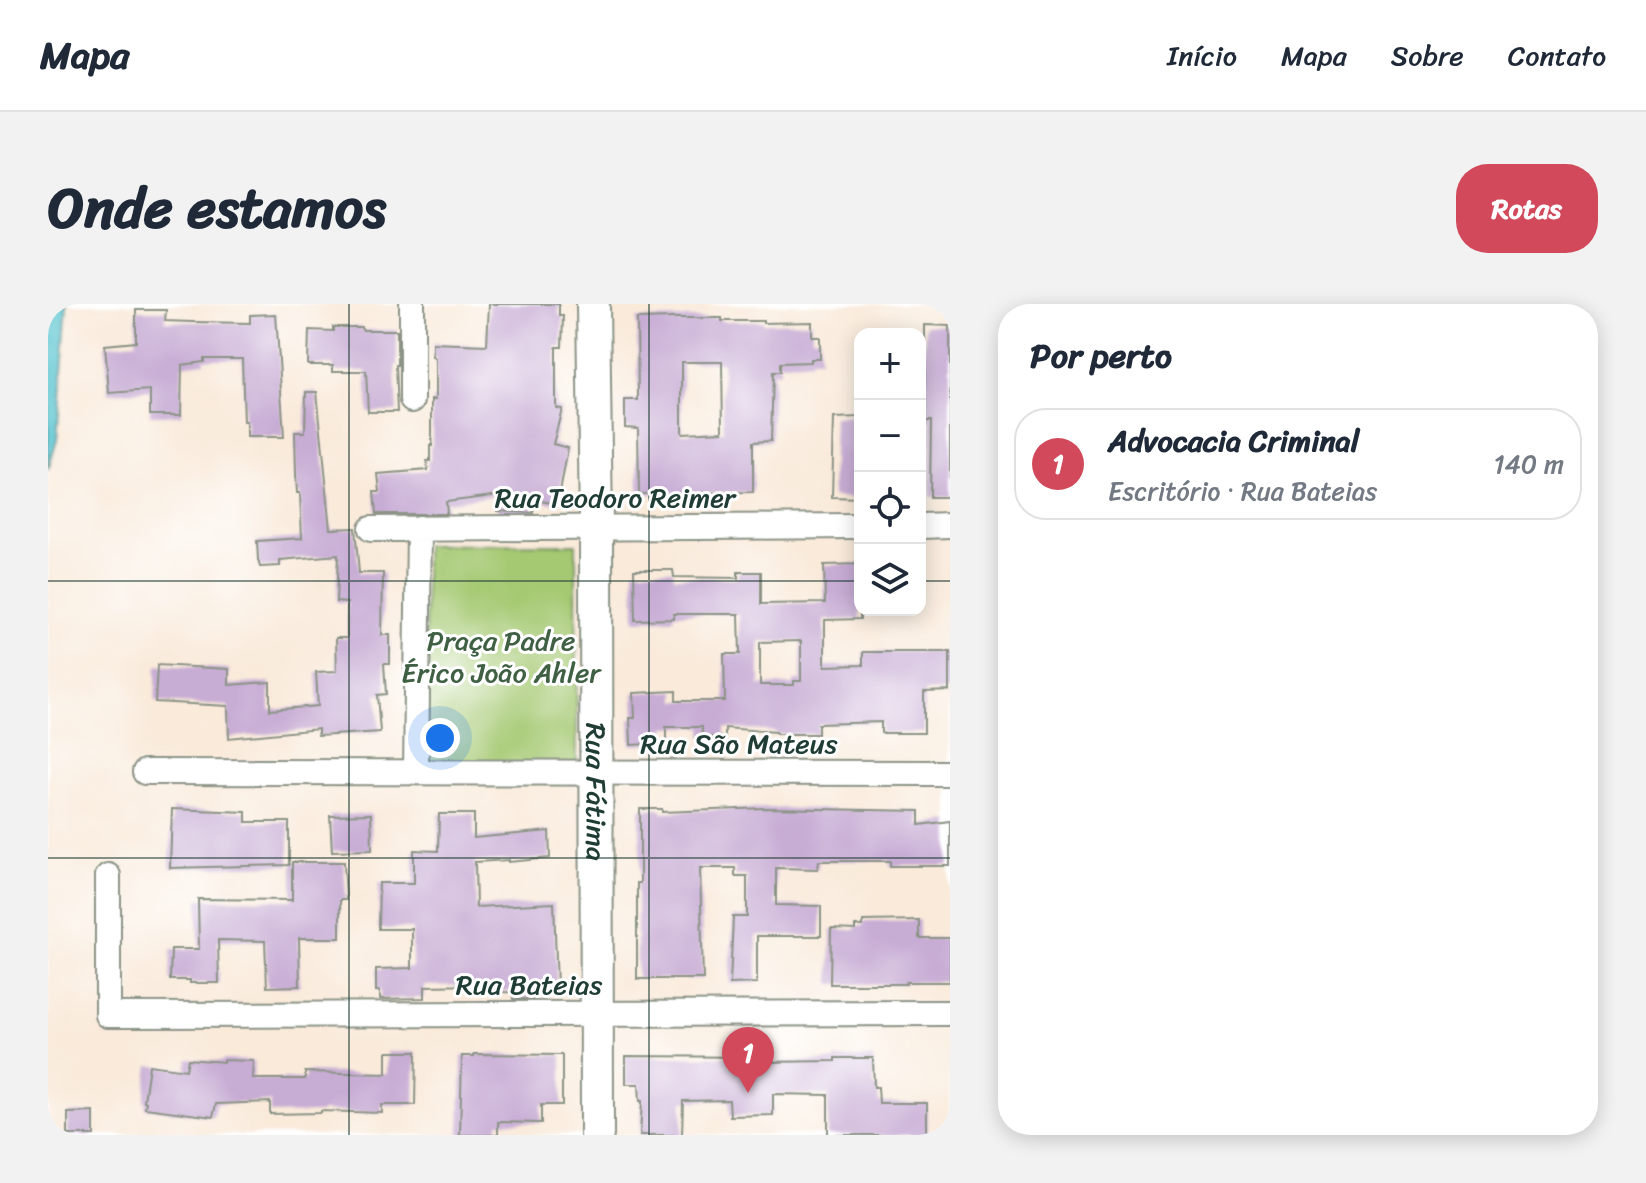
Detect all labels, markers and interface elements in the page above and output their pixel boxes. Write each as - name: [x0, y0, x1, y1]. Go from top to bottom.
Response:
- text: Mapa: [40, 22, 129, 89]
- text: Início: [1167, 31, 1237, 80]
- text: Mapa: [1281, 31, 1347, 80]
- text: Sobre: [1391, 31, 1464, 80]
- text: Contato: [1508, 31, 1606, 80]
- text: Onde estamos: [48, 159, 386, 258]
- button: Rotas: [1456, 164, 1598, 253]
- text: Por perto: [1030, 326, 1172, 386]
- map controls: [854, 328, 926, 616]
- button: +: [854, 328, 926, 400]
- button: −: [854, 400, 926, 472]
- text: Advocacia Criminal: [1108, 414, 1359, 468]
- text: 1: [1052, 441, 1064, 487]
- text: 140 m: [1493, 441, 1564, 487]
- text: Escritório · Rua Bateias: [1108, 468, 1377, 514]
- button: locate: [854, 472, 926, 544]
- street label: Rua Teodoro Reimer: [495, 473, 737, 522]
- button: layers: [854, 544, 926, 616]
- park label: Praça Padre Érico João Ahler: [401, 616, 602, 697]
- your location: [420, 718, 460, 758]
- street label: Rua São Mateus: [640, 719, 838, 768]
- street label: Rua Fátima: [572, 723, 621, 861]
- street label: Rua Bateias: [456, 960, 602, 1009]
- pin: 1: [722, 1027, 774, 1093]

